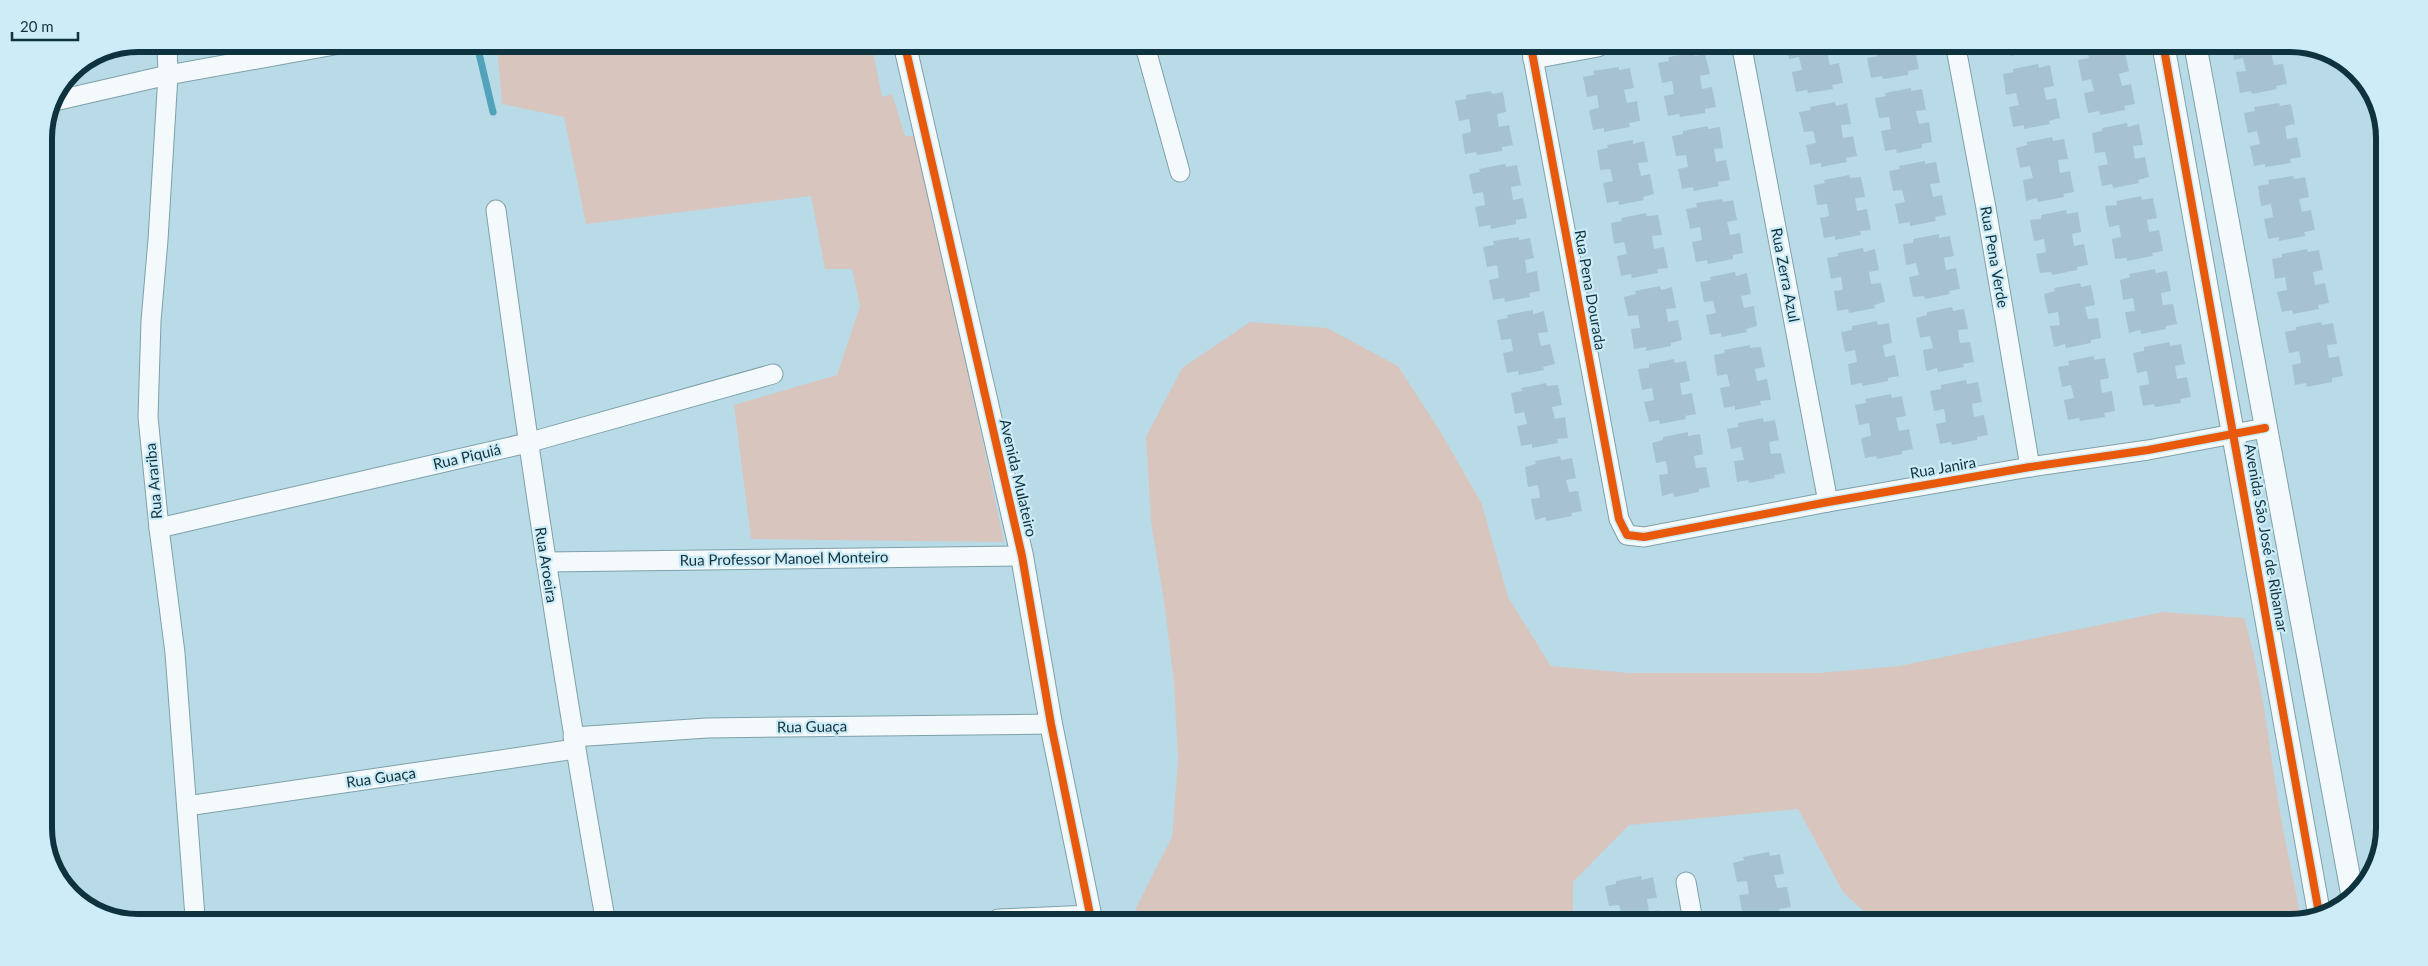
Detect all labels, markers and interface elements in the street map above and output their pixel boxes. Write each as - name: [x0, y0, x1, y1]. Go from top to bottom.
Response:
- scale bar: [12, 10, 79, 42]
- text: 20 m: [20, 17, 54, 35]
- street label: Rua Pena Verde: [1977, 205, 2013, 309]
- street label: Rua Zerra Azul: [1768, 226, 1804, 324]
- street label: Rua Pena Dourada: [1572, 228, 1610, 351]
- street label: Avenida Mulateiro: [997, 417, 1041, 538]
- street label: Rua Piquiá: [431, 439, 502, 473]
- street label: Rua Arariba: [141, 442, 165, 520]
- street label: Avenida São José de Ribamar: [2242, 442, 2293, 634]
- street label: Rua Janira: [1908, 452, 1977, 482]
- street label: Rua Aroeira: [532, 526, 562, 604]
- street label: Rua Professor Manoel Monteiro: [679, 547, 889, 569]
- street label: Rua Guaça: [777, 716, 847, 736]
- street label: Rua Guaça: [345, 763, 417, 791]

